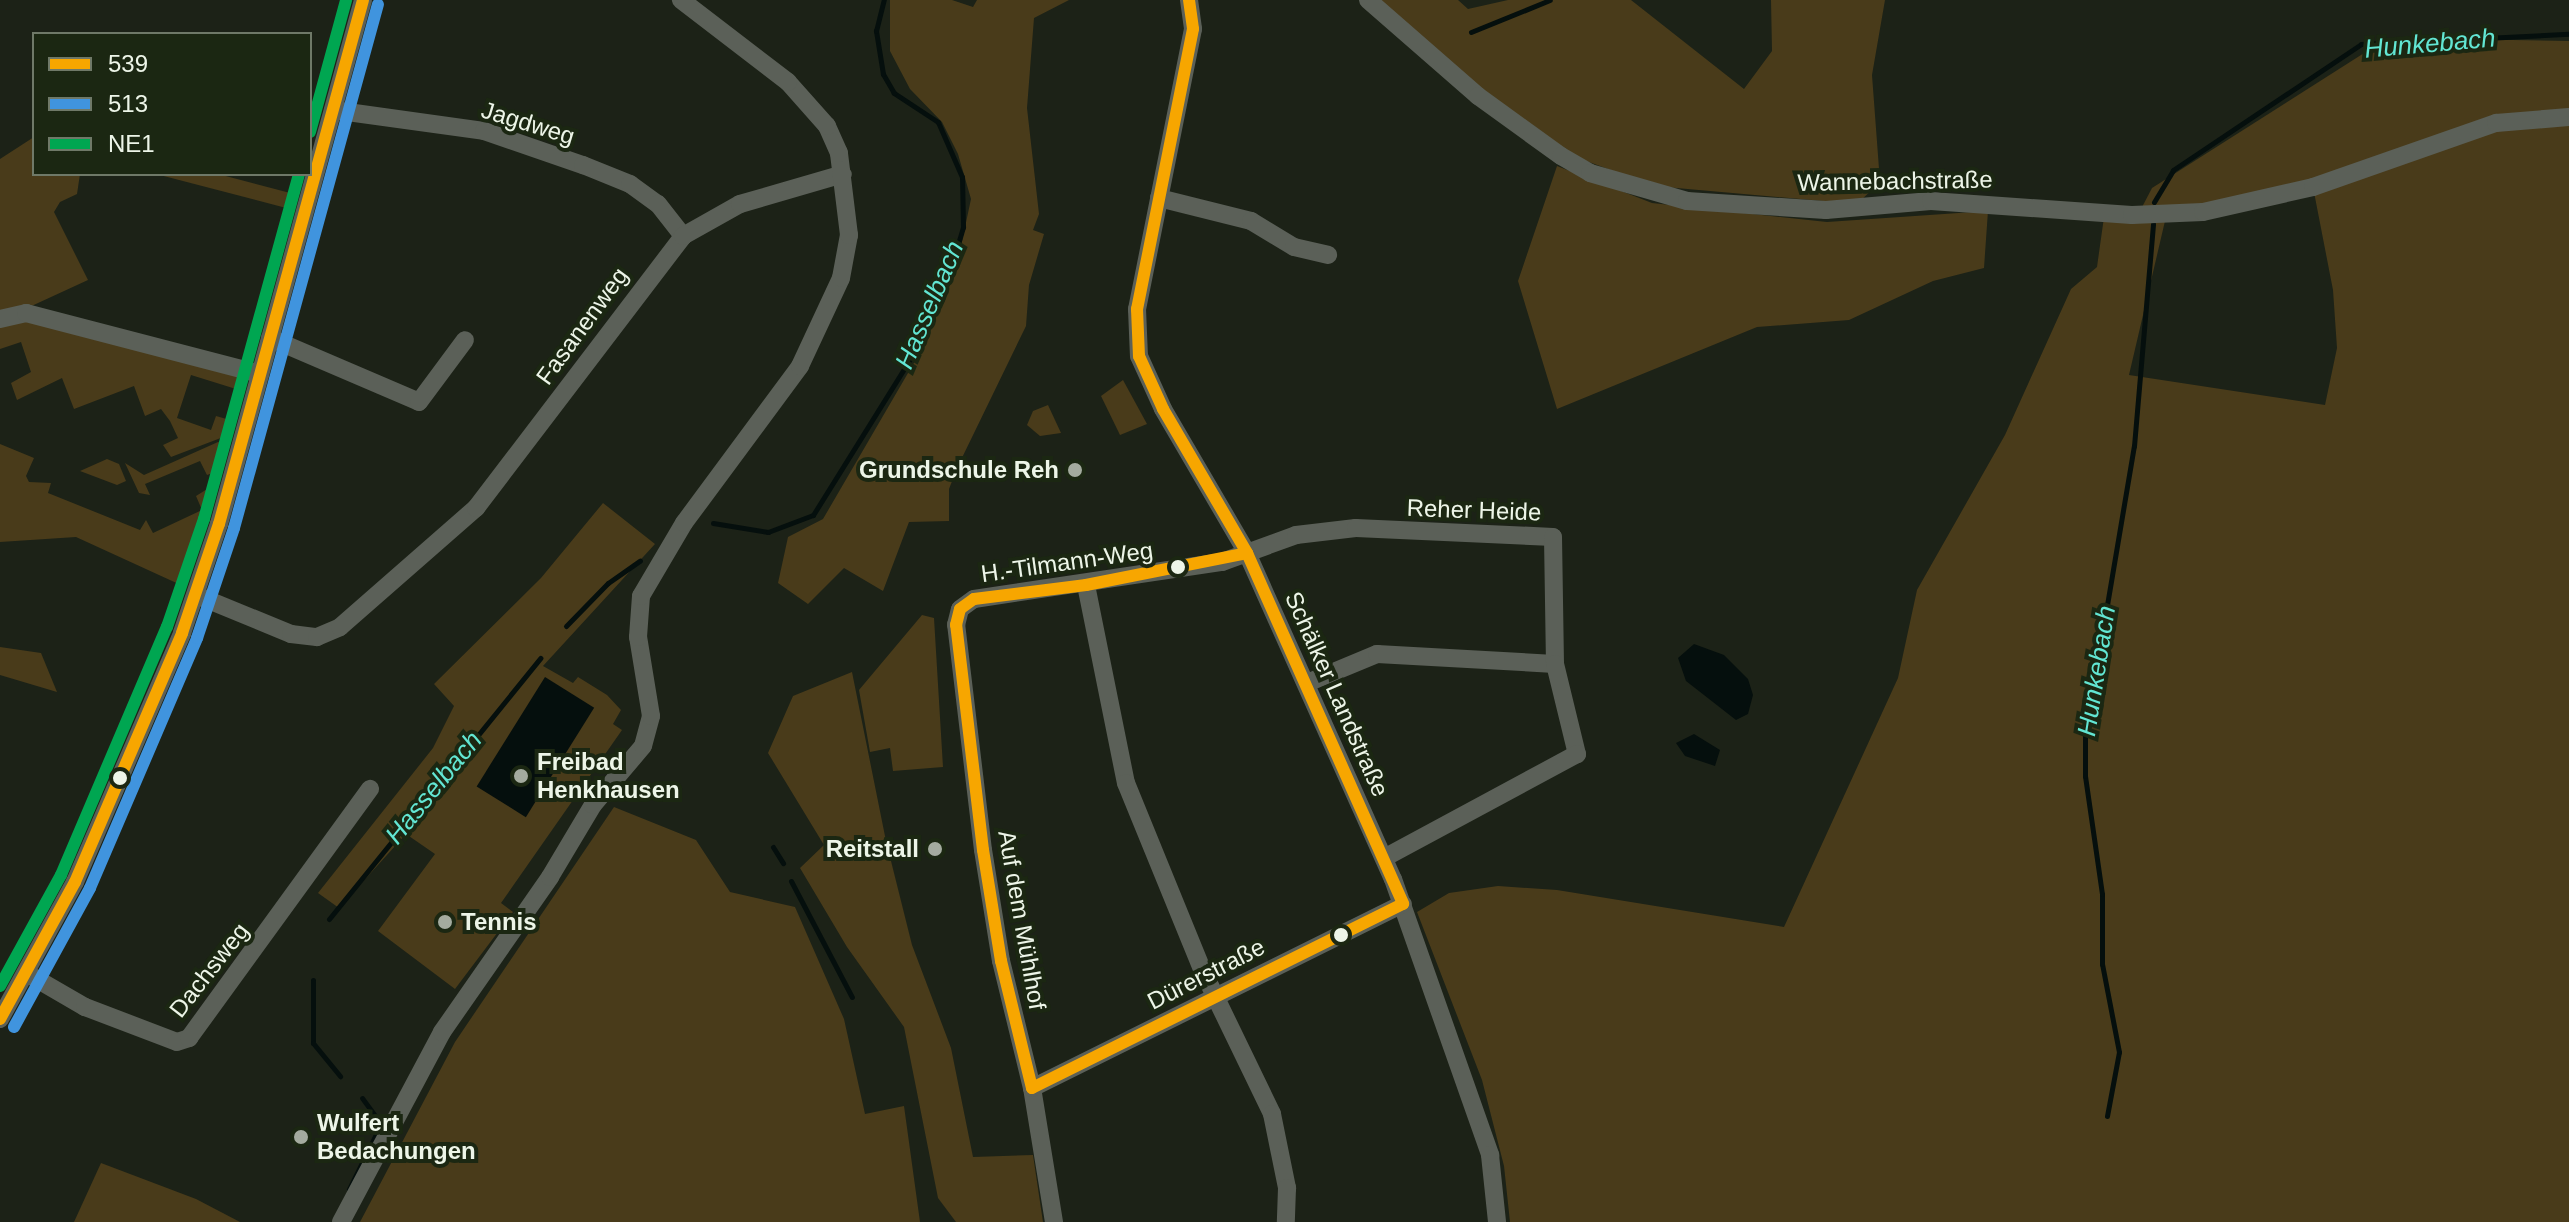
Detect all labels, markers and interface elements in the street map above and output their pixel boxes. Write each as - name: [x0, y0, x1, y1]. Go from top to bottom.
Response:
- water label: Hunkebach: [2363, 23, 2497, 65]
- legend: [32, 32, 312, 176]
- text: 539: [108, 50, 148, 77]
- text: 513: [108, 90, 148, 117]
- street label: Jagdweg: [478, 95, 578, 151]
- text: NE1: [108, 130, 155, 157]
- street label: Wannebachstraße: [1797, 165, 1993, 197]
- water label: Hasselbach: [889, 236, 971, 374]
- street label: Fasanenweg: [530, 262, 634, 390]
- place label: Grundschule Reh: [859, 456, 1059, 484]
- marker: Grundschule Reh: [1066, 461, 1084, 479]
- street label: Reher Heide: [1406, 493, 1542, 527]
- street label: H.-Tilmann-Weg: [979, 536, 1155, 588]
- unlabelled marker: [1170, 559, 1186, 575]
- street label: Schälker Landstraße: [1279, 587, 1395, 801]
- water label: Hunkebach: [2071, 604, 2123, 738]
- water label: Hasselbach: [379, 725, 489, 851]
- place label: Freibad Henkhausen: [537, 748, 680, 804]
- marker: Freibad Henkhausen: [512, 767, 530, 785]
- unlabelled marker: [112, 770, 128, 786]
- street label: Auf dem Mühlhof: [992, 828, 1052, 1012]
- place label: Reitstall: [826, 835, 919, 863]
- marker: Reitstall: [926, 840, 944, 858]
- place label: Tennis: [461, 908, 537, 936]
- marker: Tennis: [436, 913, 454, 931]
- street label: Dachsweg: [163, 917, 255, 1023]
- unlabelled marker: [1333, 927, 1349, 943]
- street label: Dürerstraße: [1142, 932, 1270, 1016]
- place label: Wulfert Bedachungen: [317, 1109, 476, 1165]
- marker: Wulfert Bedachungen: [292, 1128, 310, 1146]

